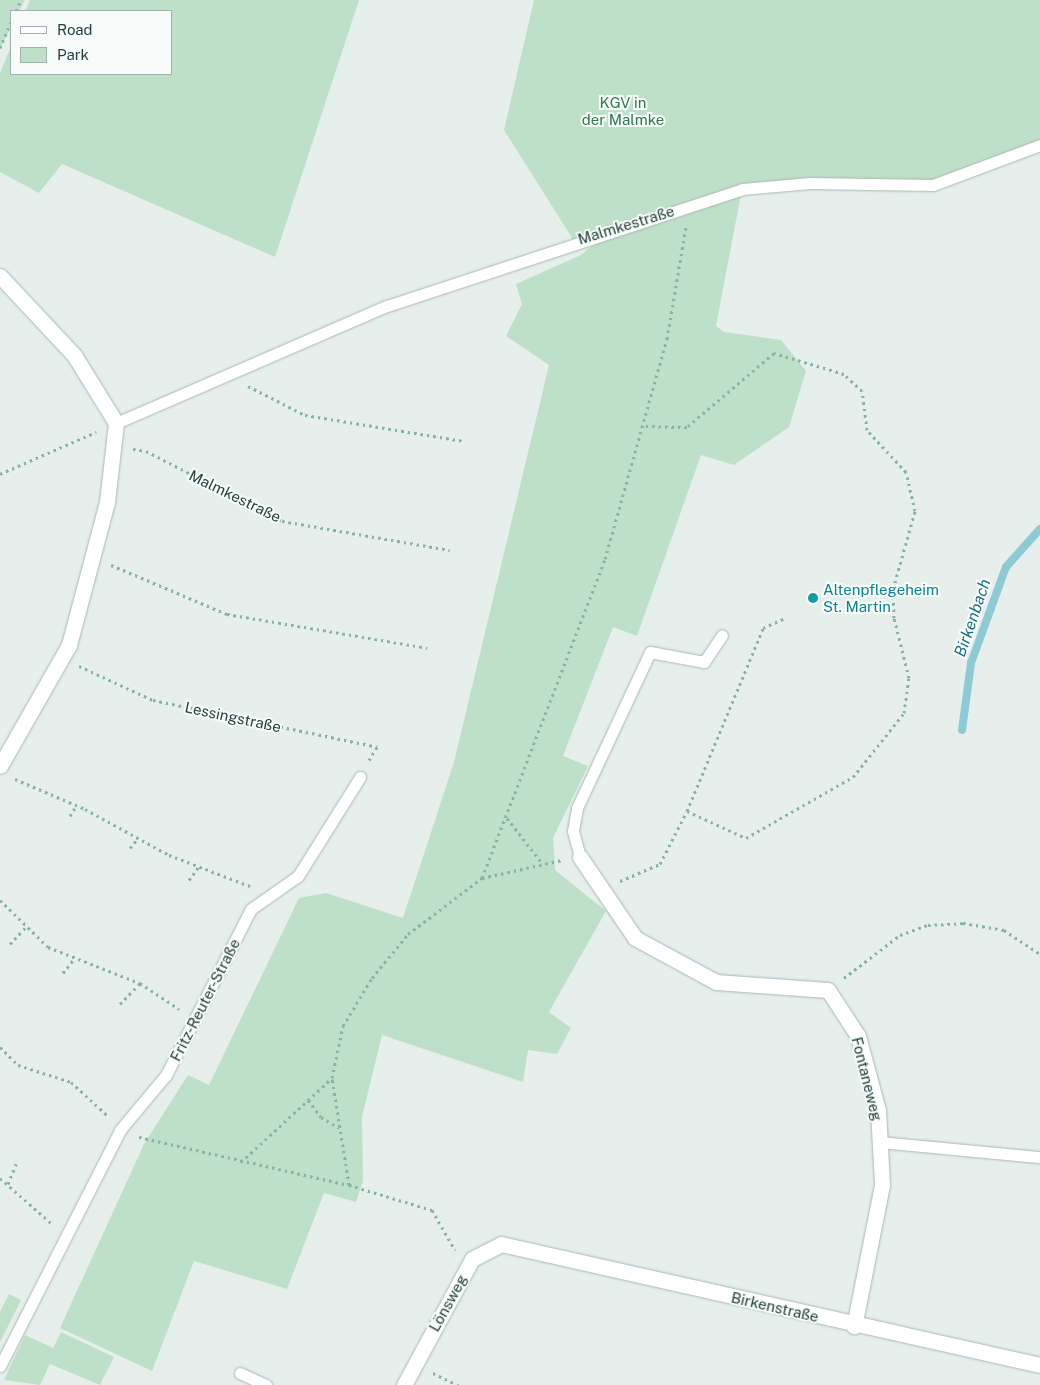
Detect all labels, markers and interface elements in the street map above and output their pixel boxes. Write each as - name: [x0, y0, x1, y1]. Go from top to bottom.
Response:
- legend: [10, 10, 172, 75]
- text: Road: [57, 21, 93, 38]
- text: Park: [57, 46, 89, 63]
- park label: KGV in der Malmke: [582, 93, 664, 128]
- street label: Malmkestraße: [576, 202, 676, 248]
- street label: Malmkestraße: [186, 466, 284, 526]
- water label: Birkenbach: [951, 576, 995, 660]
- place label: Altenpflegeheim St. Martin: [823, 580, 939, 615]
- marker: Altenpflegeheim St. Martin: [807, 592, 819, 604]
- street label: Lessingstraße: [183, 698, 283, 736]
- street label: Fritz-Reuter-Straße: [166, 936, 244, 1064]
- street label: Fontaneweg: [848, 1035, 886, 1123]
- street label: Lönsweg: [425, 1271, 471, 1335]
- street label: Birkenstraße: [729, 1288, 821, 1326]

